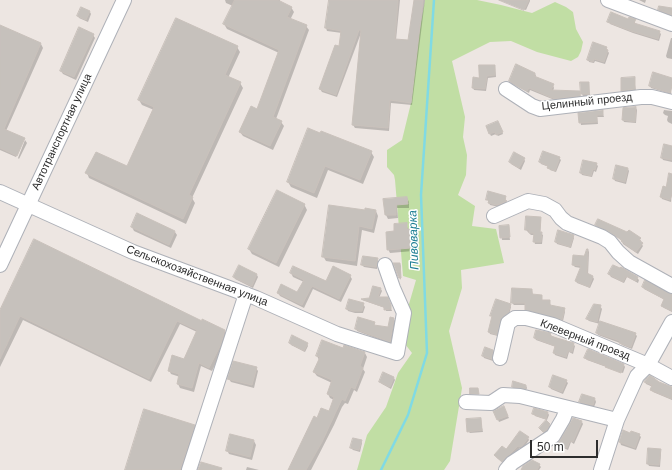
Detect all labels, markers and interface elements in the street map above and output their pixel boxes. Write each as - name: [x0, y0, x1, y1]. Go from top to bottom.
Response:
- street label: Автотранспортная улица: [29, 72, 95, 192]
- street label: Целинный проезд: [541, 91, 633, 113]
- water label: Пивоварка: [406, 210, 422, 270]
- street label: Сельскохозяйственная улица: [124, 243, 270, 309]
- street label: Клеверный проезд: [538, 317, 632, 363]
- scale bar: [532, 432, 600, 458]
- text: 50 m: [537, 440, 564, 454]

